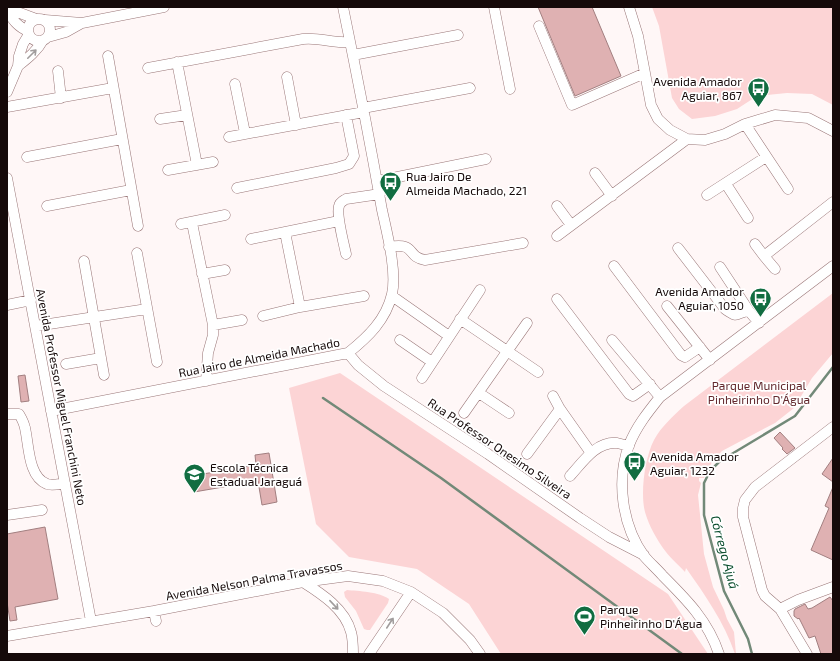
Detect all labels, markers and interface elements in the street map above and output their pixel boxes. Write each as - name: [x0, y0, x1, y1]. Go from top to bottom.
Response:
- one-way arrow: [27, 49, 37, 59]
- place label: Avenida Amador Aguiar, 867: [653, 74, 742, 102]
- bus stop icon: Avenida Amador Aguiar, 867: [745, 75, 771, 108]
- place label: Rua Jairo De Almeida Machado, 221: [406, 169, 527, 197]
- bus stop icon: Rua Jairo De Almeida Machado, 221: [377, 170, 403, 203]
- place label: Avenida Amador Aguiar, 1050: [655, 284, 744, 312]
- bus stop icon: Avenida Amador Aguiar, 1050: [747, 285, 773, 318]
- street label: Avenida Professor Miguel Franchini Neto: [34, 287, 90, 507]
- street label: Rua Jairo de Almeida Machado: [177, 334, 341, 380]
- park label: Parque Municipal Pinheirinho D'Água: [708, 378, 810, 406]
- street label: Rua Professor Onesimo Silveira: [426, 395, 574, 501]
- place label: Avenida Amador Aguiar, 1232: [650, 449, 739, 477]
- bus stop icon: Avenida Amador Aguiar, 1232: [621, 450, 647, 483]
- place label: Escola Técnica Estadual Jaraguá: [210, 460, 302, 488]
- school or university icon: Escola Técnica Estadual Jaraguá: [182, 461, 208, 494]
- water label: Córrego Ajuá: [708, 514, 742, 590]
- street label: Avenida Nelson Palma Travassos: [165, 558, 343, 602]
- one-way arrow: [329, 600, 338, 610]
- place label: Parque Pinheirinho D'Água: [600, 602, 702, 630]
- sports icon: Parque Pinheirinho D'Água: [571, 603, 597, 636]
- one-way arrow: [386, 618, 394, 629]

